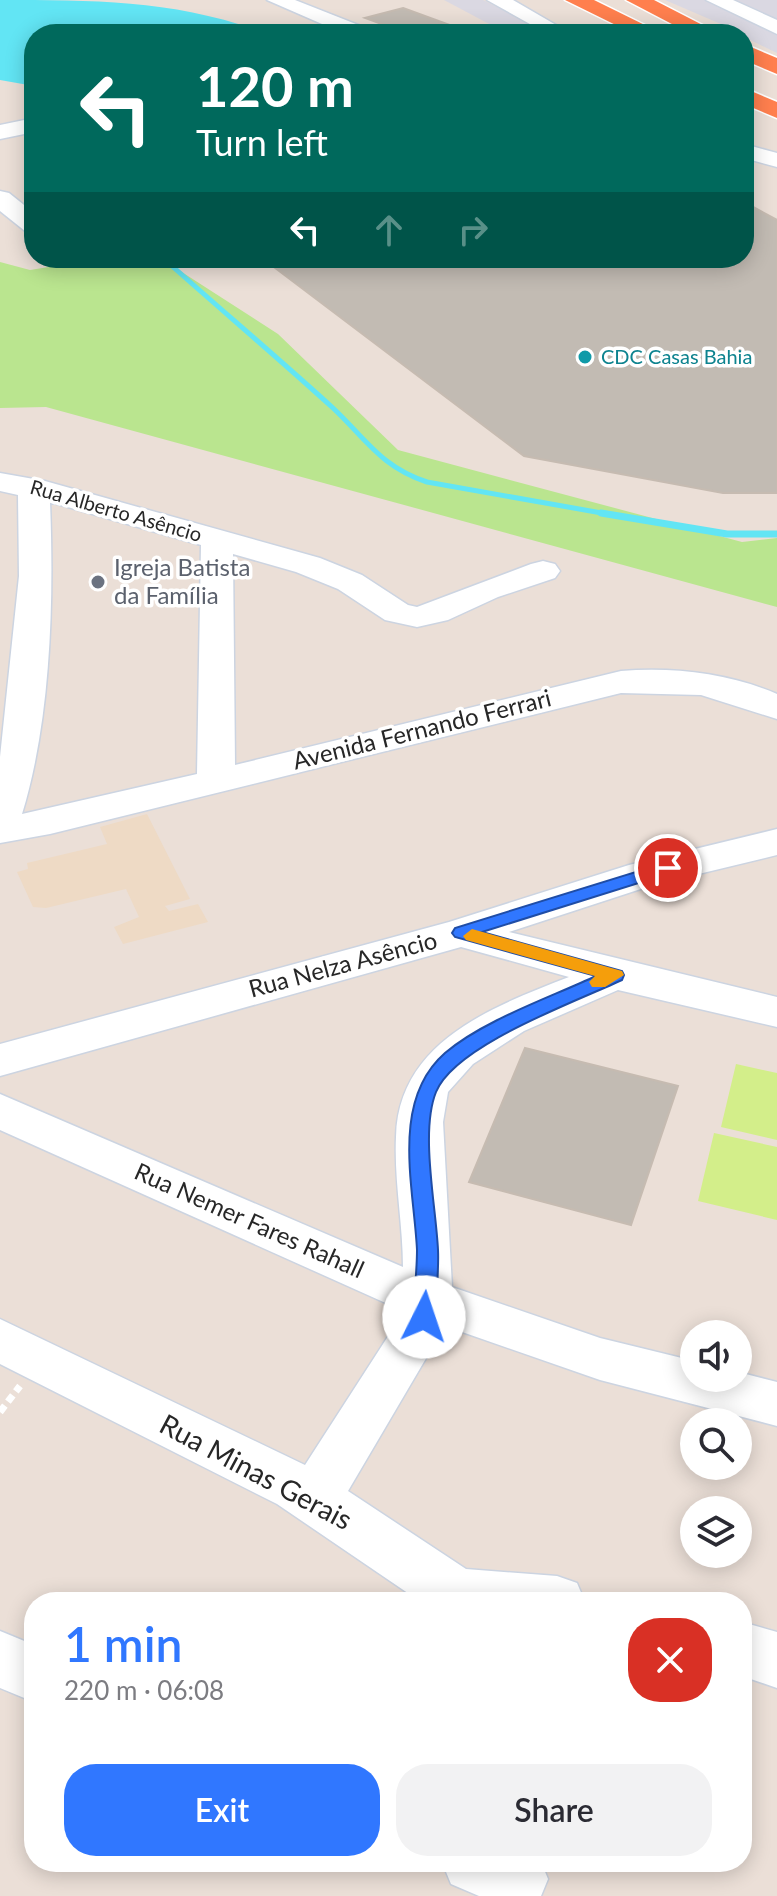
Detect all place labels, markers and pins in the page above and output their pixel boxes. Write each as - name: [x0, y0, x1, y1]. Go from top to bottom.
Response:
- place label: CDC Casas Bahia: [601, 344, 752, 368]
- marker: CDC Casas Bahia: [576, 348, 594, 366]
- place label: Igreja Batista da Família: [114, 552, 250, 609]
- marker: Igreja Batista da Família: [89, 573, 107, 591]
- pin: [634, 834, 702, 902]

